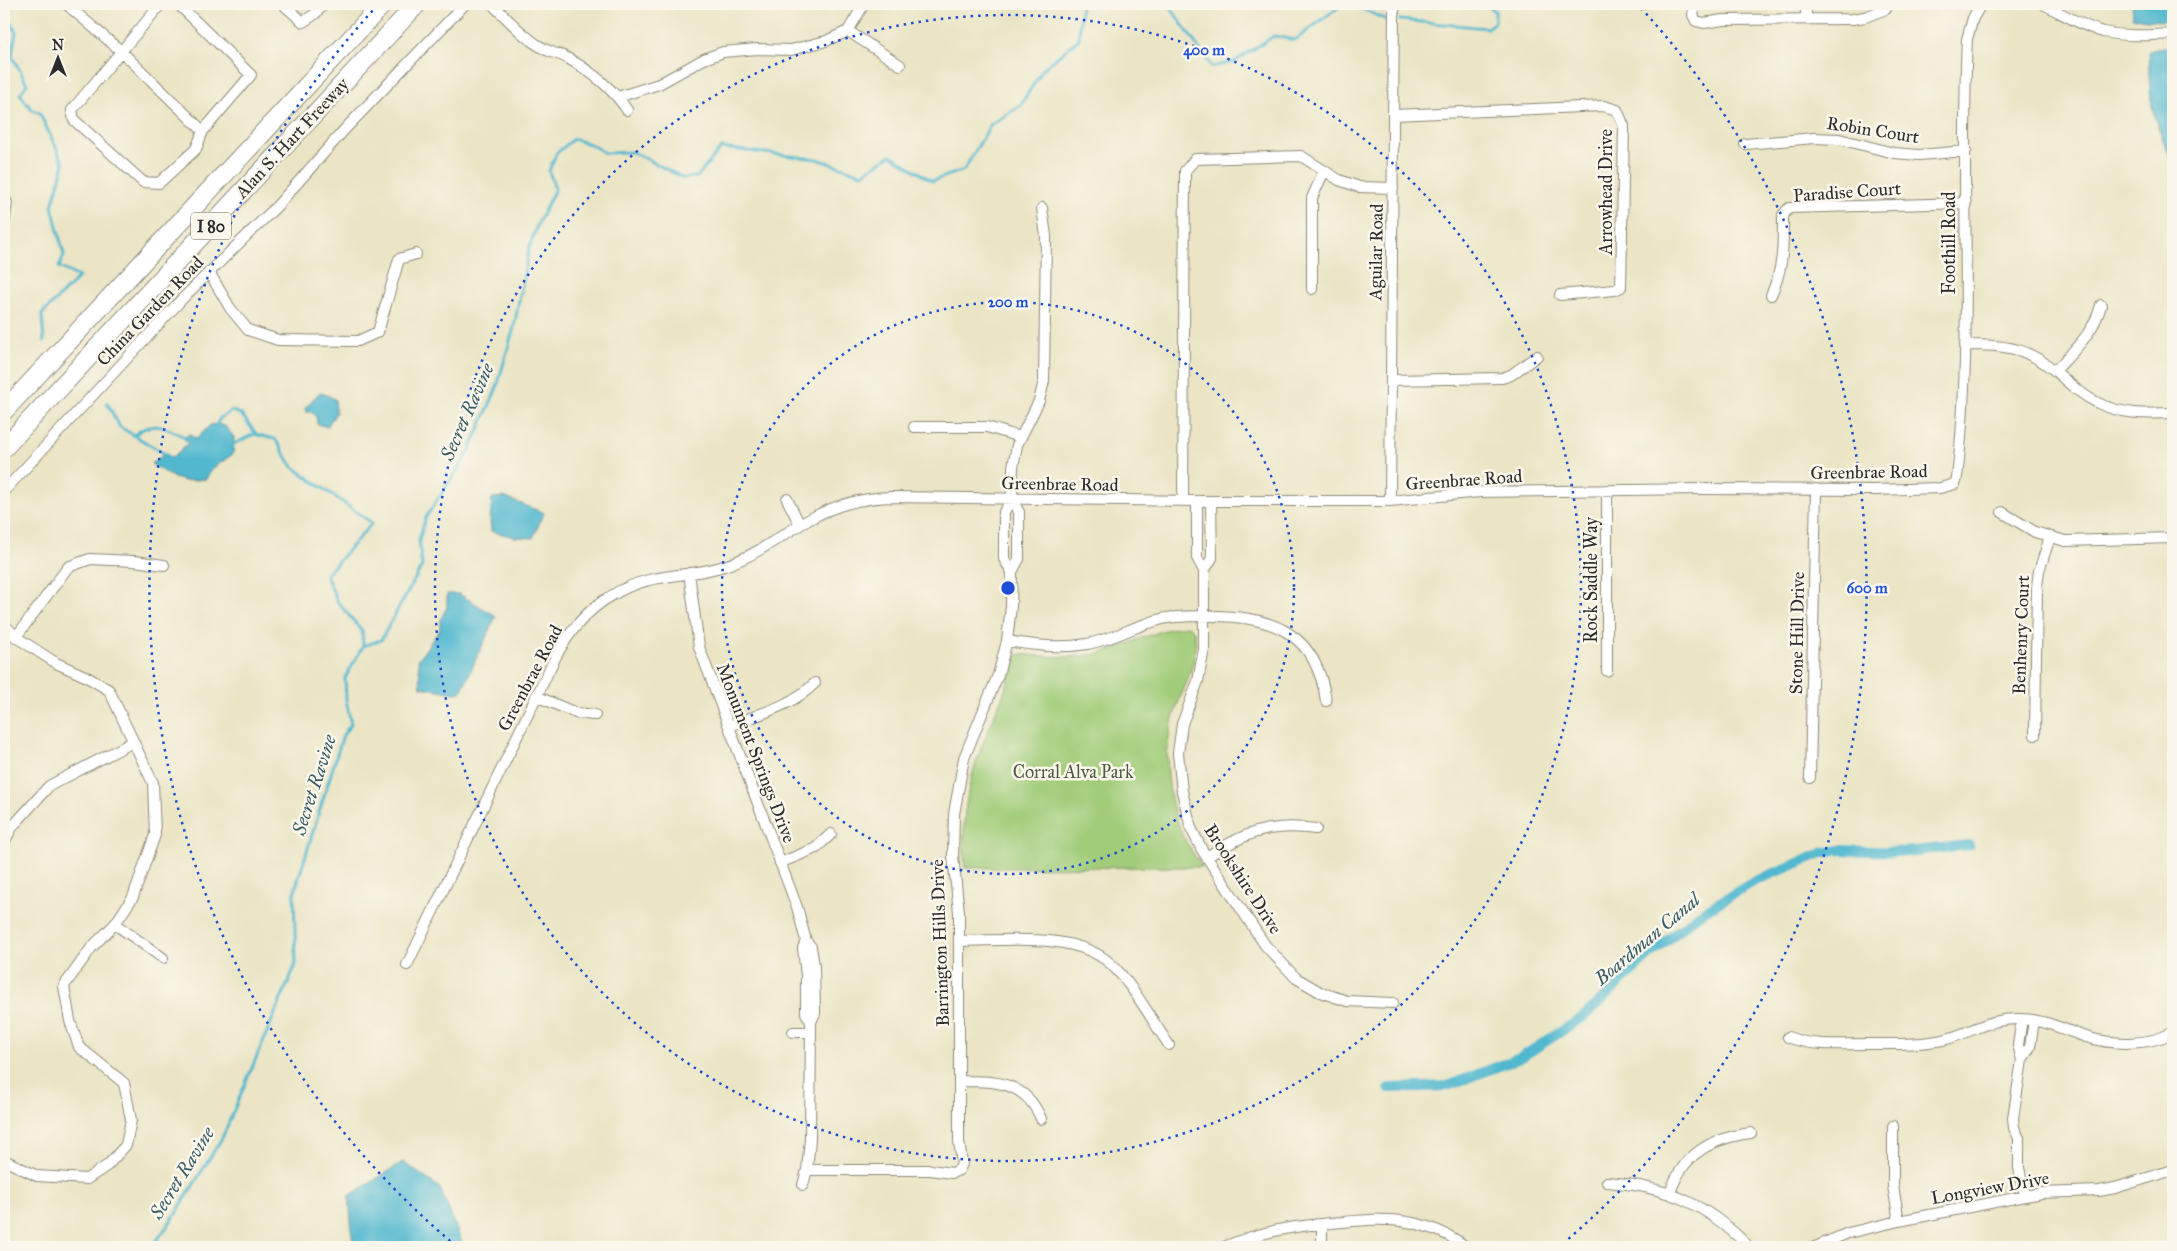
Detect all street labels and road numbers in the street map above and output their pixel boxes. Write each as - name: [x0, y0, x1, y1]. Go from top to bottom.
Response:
- street label: Alan S. Hart Freeway: [230, 73, 354, 204]
- street label: Robin Court: [1825, 112, 1921, 148]
- street label: Arrowhead Drive: [1595, 129, 1617, 256]
- street label: Paradise Court: [1792, 177, 1902, 207]
- street label: Foothill Road: [1938, 191, 1960, 295]
- street label: Aguilar Road: [1364, 203, 1389, 302]
- road number: I 80: [191, 212, 231, 240]
- street label: China Garden Road: [92, 251, 208, 371]
- street label: Greenbrae Road: [1810, 460, 1928, 484]
- street label: Greenbrae Road: [1405, 465, 1523, 495]
- street label: Greenbrae Road: [1001, 472, 1119, 496]
- street label: Rock Saddle Way: [1580, 517, 1602, 643]
- street label: Stone Hill Drive: [1785, 571, 1809, 695]
- street label: Benhenry Court: [2008, 574, 2034, 695]
- street label: Greenbrae Road: [493, 621, 567, 735]
- street label: Monument Springs Drive: [711, 660, 800, 846]
- street label: Brookshire Drive: [1199, 820, 1287, 938]
- street label: Barrington Hills Drive: [926, 859, 955, 1027]
- street label: Longview Drive: [1929, 1167, 2051, 1210]

